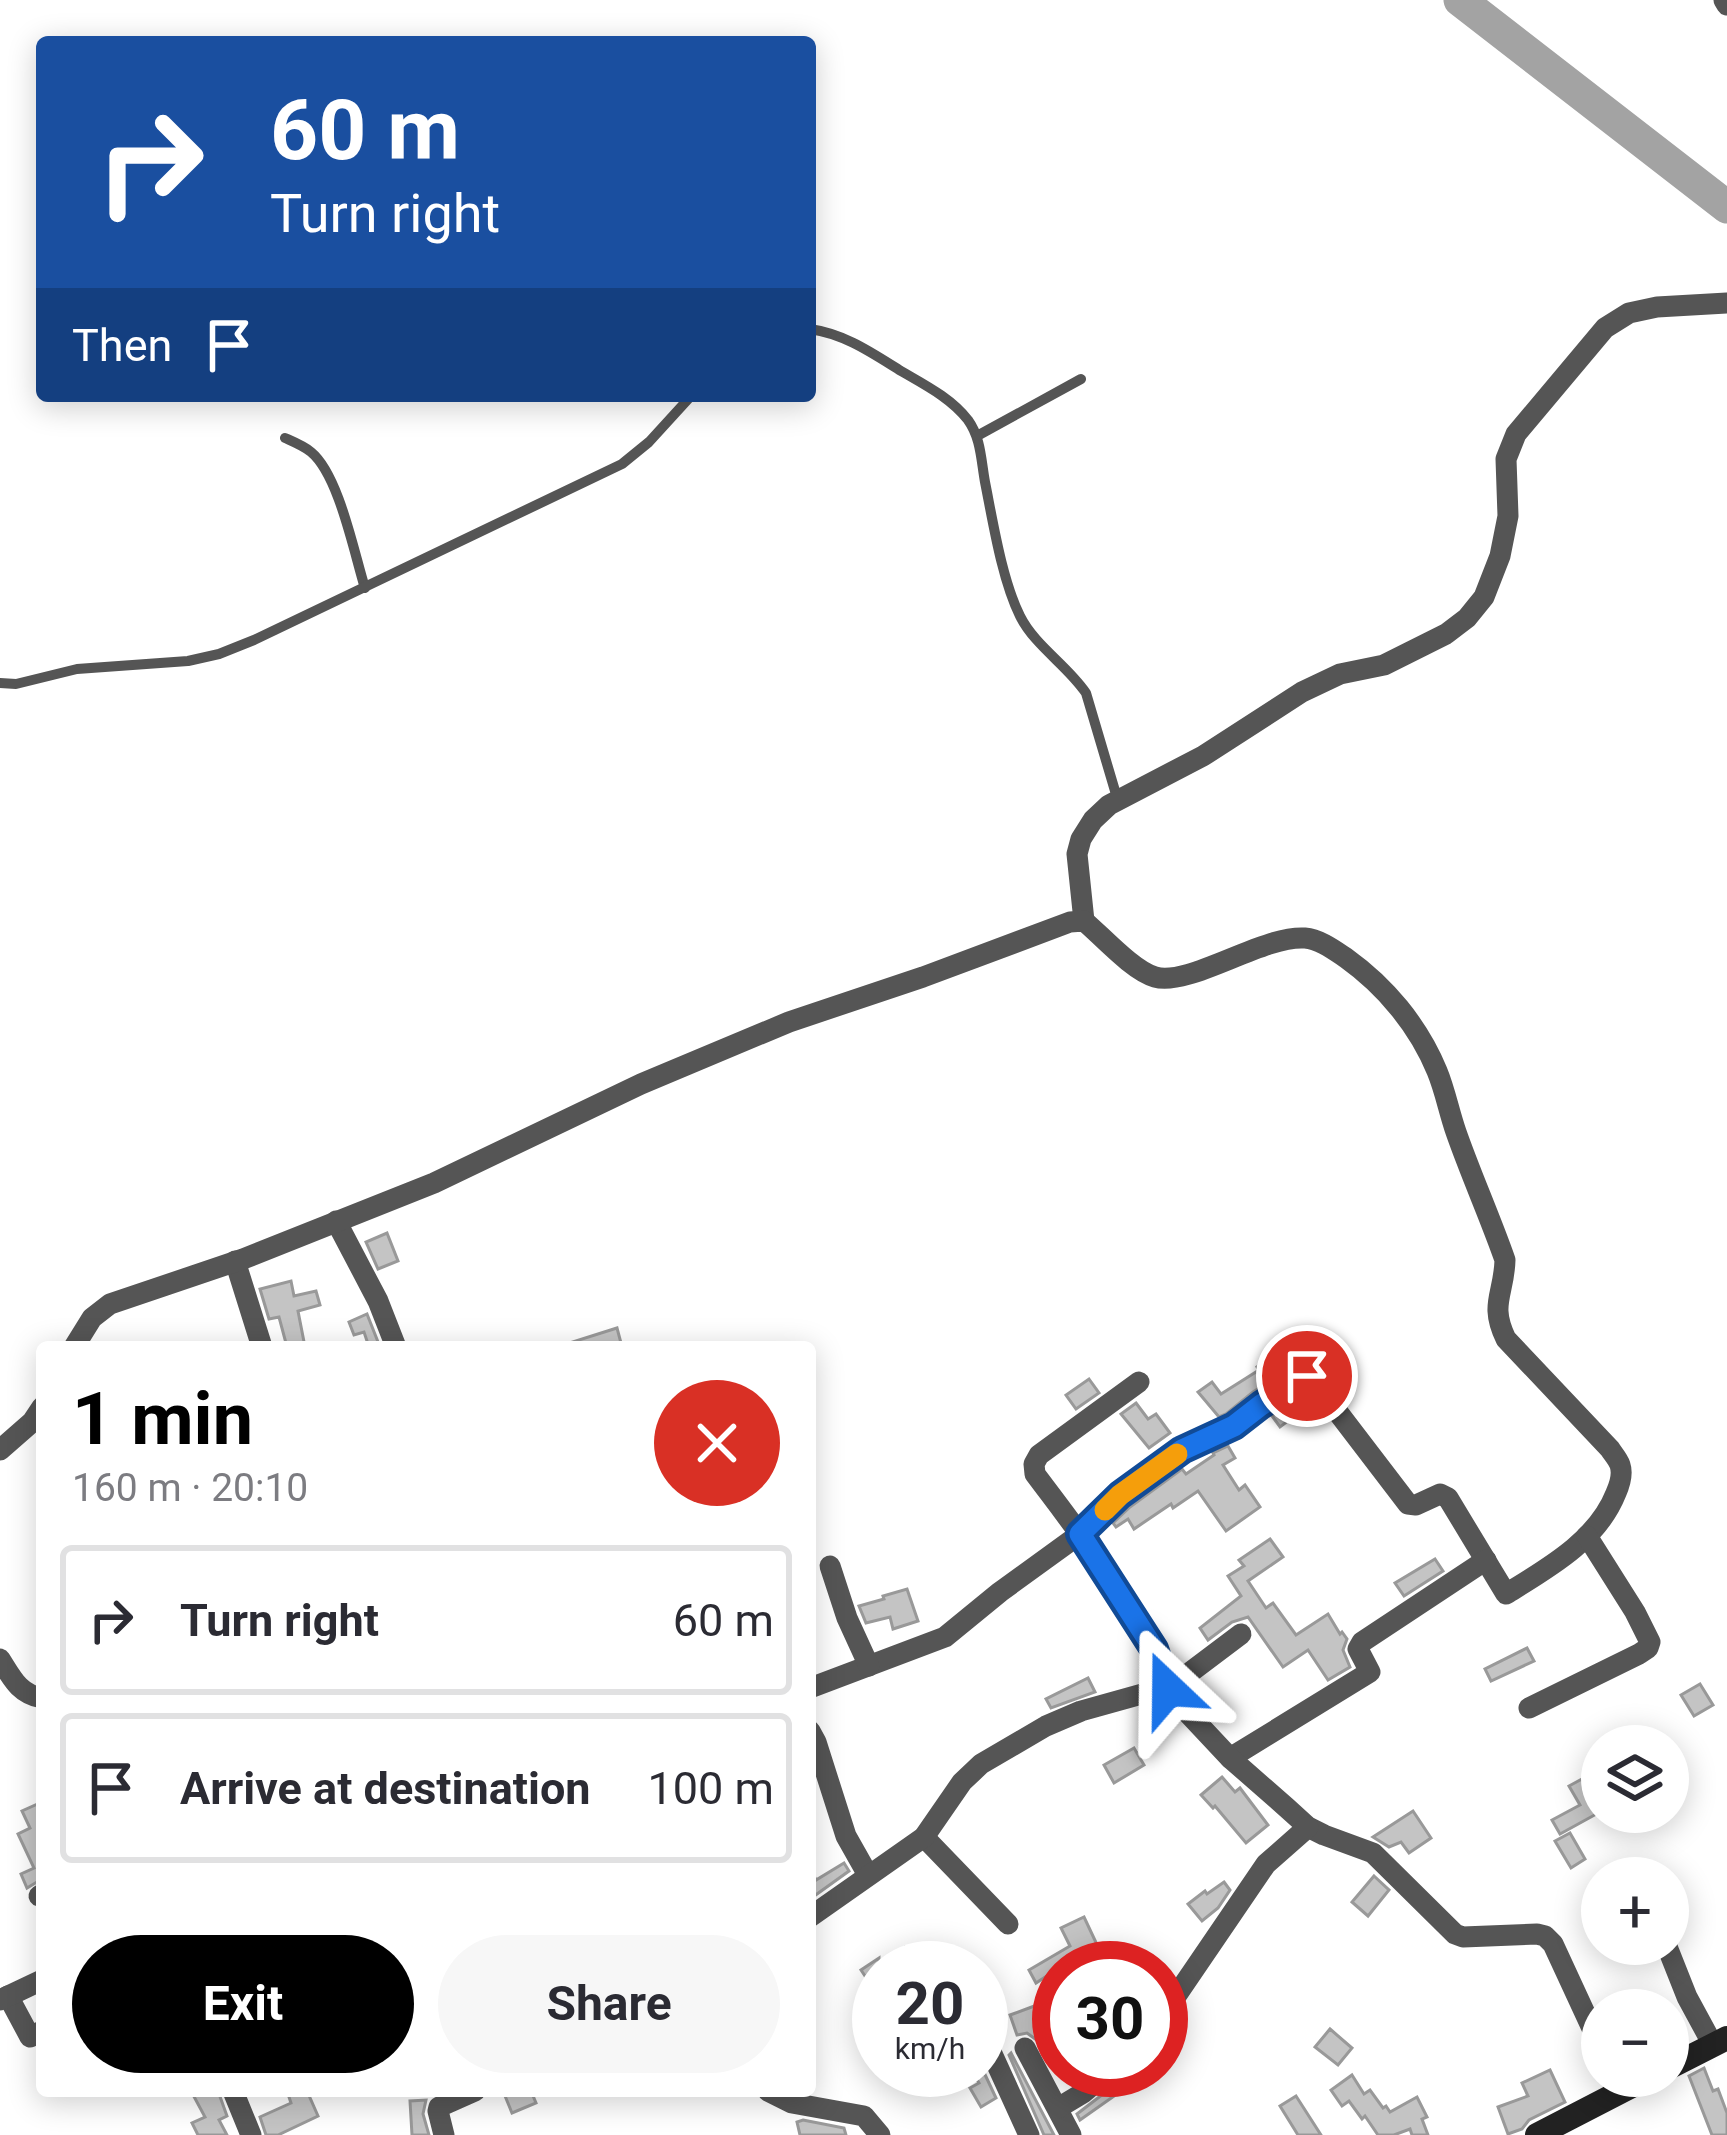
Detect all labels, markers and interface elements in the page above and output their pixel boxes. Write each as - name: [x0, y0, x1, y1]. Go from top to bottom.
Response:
- text: 60 m: [270, 81, 460, 180]
- icon: right: [72, 84, 228, 240]
- text: Turn right: [270, 182, 500, 245]
- icon: arrive: [196, 312, 262, 378]
- text: Then: [72, 319, 172, 372]
- pin: [1256, 1325, 1358, 1427]
- icon: arrive: [1274, 1343, 1340, 1409]
- text: 1 min: [72, 1377, 253, 1462]
- button: close: [654, 1380, 780, 1506]
- text: 160 m · 20:10: [72, 1465, 308, 1511]
- icon: right: [78, 1587, 144, 1653]
- text: Turn right: [180, 1594, 379, 1647]
- text: 60 m: [673, 1594, 774, 1647]
- position arrow: [1105, 1626, 1231, 1752]
- map controls: [1581, 1725, 1689, 2097]
- button: layers: [1581, 1725, 1689, 1833]
- icon: arrive: [78, 1755, 144, 1821]
- text: Arrive at destination: [180, 1762, 591, 1815]
- text: 100 m: [648, 1762, 774, 1815]
- button: +: [1581, 1857, 1689, 1965]
- button: Exit: [72, 1935, 414, 2073]
- button: Share: [438, 1935, 780, 2073]
- speed limit sign: 30: [1032, 1941, 1188, 2097]
- text: 20: [896, 1968, 964, 2039]
- button: −: [1581, 1989, 1689, 2097]
- text: km/h: [895, 2031, 965, 2066]

